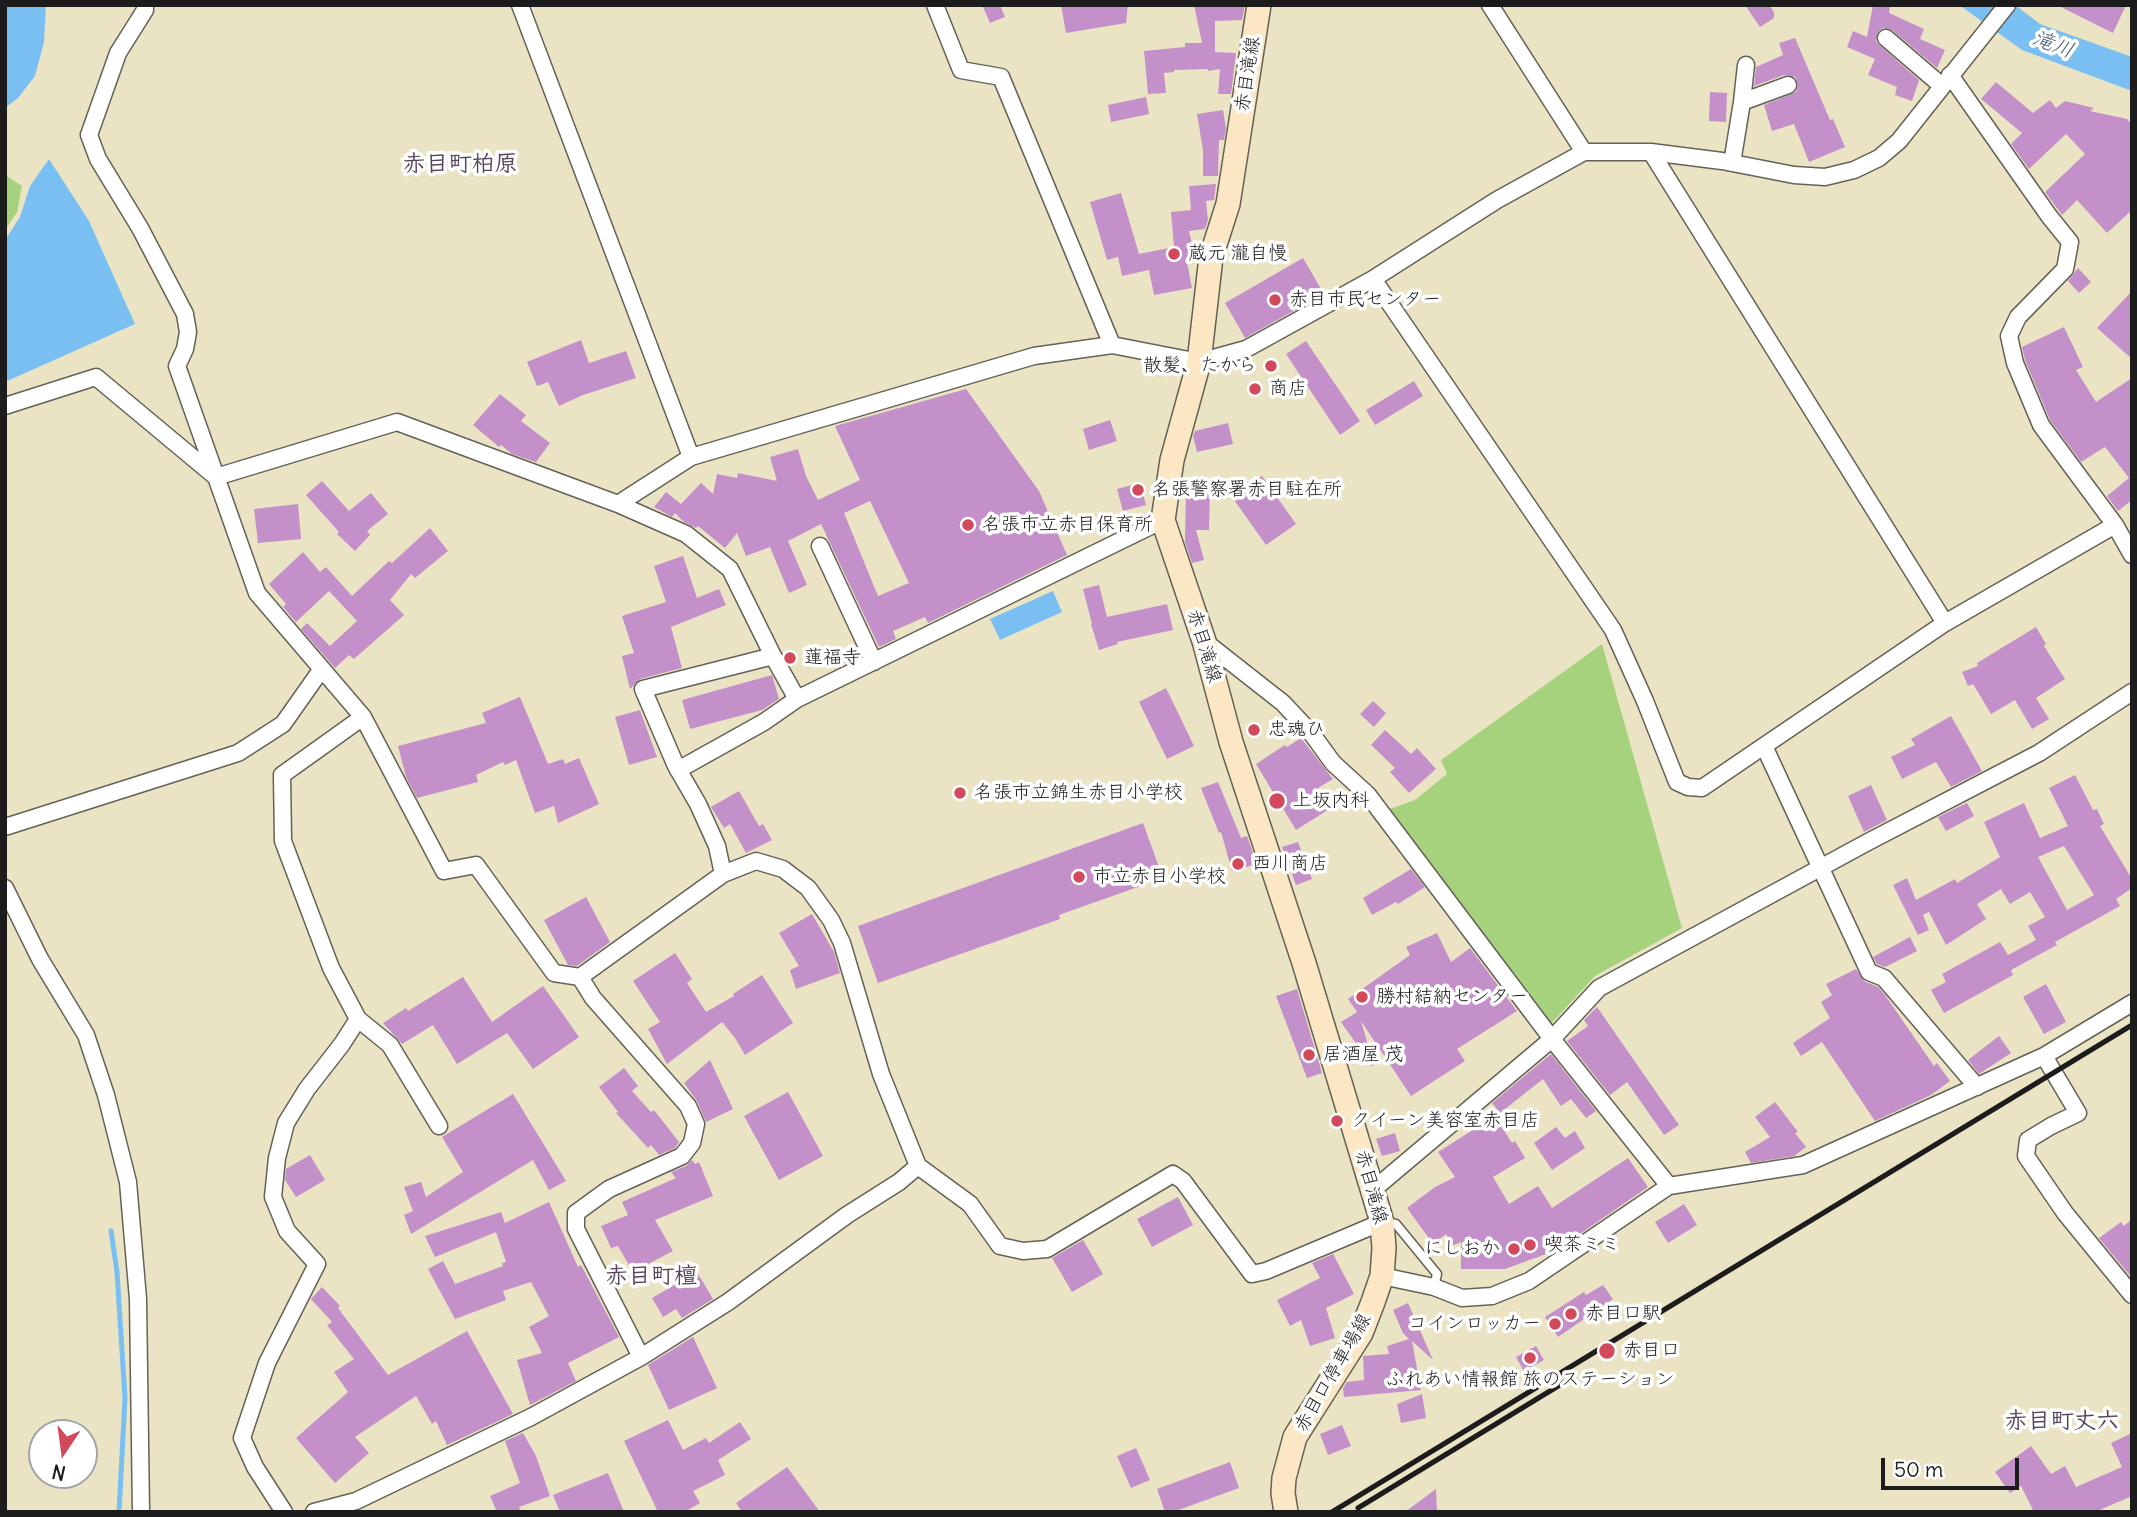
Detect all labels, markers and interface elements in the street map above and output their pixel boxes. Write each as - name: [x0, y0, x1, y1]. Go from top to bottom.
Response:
- water label: 滝川: [2029, 26, 2077, 64]
- street label: 赤目滝線: [1231, 35, 1265, 113]
- district label: 赤目町柏原: [403, 150, 517, 178]
- place label: 蔵元 瀧自慢: [1188, 243, 1288, 265]
- marker: 蔵元 瀧自慢: [1166, 246, 1182, 262]
- place label: 赤目市民センター: [1289, 289, 1441, 311]
- marker: 赤目市民センター: [1267, 292, 1283, 308]
- place label: 散髪、たから: [1143, 355, 1257, 377]
- marker: 散髪、たから: [1263, 358, 1279, 374]
- place label: 商店: [1269, 378, 1307, 400]
- marker: 商店: [1247, 381, 1263, 397]
- place label: 名張警察署赤目駐在所: [1152, 479, 1342, 501]
- marker: 名張警察署赤目駐在所: [1130, 482, 1146, 498]
- place label: 名張市立赤目保育所: [982, 514, 1153, 536]
- marker: 名張市立赤目保育所: [960, 517, 976, 533]
- street label: 赤目滝線: [1182, 606, 1226, 686]
- place label: 蓮福寺: [804, 647, 861, 669]
- marker: 蓮福寺: [782, 650, 798, 666]
- place label: 忠魂ひ: [1268, 719, 1325, 741]
- marker: 忠魂ひ: [1246, 722, 1262, 738]
- place label: 名張市立錦生赤目小学校: [974, 782, 1183, 804]
- marker: 名張市立錦生赤目小学校: [952, 785, 968, 801]
- place label: 上坂内科: [1293, 790, 1369, 812]
- marker: 上坂内科: [1267, 791, 1287, 811]
- place label: 西川商店: [1252, 853, 1328, 875]
- marker: 西川商店: [1230, 856, 1246, 872]
- place label: 市立赤目小学校: [1093, 866, 1226, 888]
- marker: 市立赤目小学校: [1071, 869, 1087, 885]
- place label: 勝村結納センター: [1376, 986, 1528, 1008]
- marker: 勝村結納センター: [1354, 989, 1370, 1005]
- place label: 居酒屋 茂: [1323, 1044, 1404, 1066]
- marker: 居酒屋 茂: [1301, 1047, 1317, 1063]
- place label: クイーン美容室赤目店: [1351, 1110, 1539, 1132]
- marker: クイーン美容室赤目店: [1329, 1113, 1345, 1129]
- street label: 赤目滝線: [1350, 1147, 1392, 1227]
- place label: 喫茶ミミ: [1544, 1234, 1620, 1256]
- marker: 喫茶ミミ: [1522, 1237, 1538, 1253]
- place label: にしおか: [1424, 1238, 1500, 1260]
- marker: にしおか: [1506, 1241, 1522, 1257]
- district label: 赤目町檀: [605, 1262, 697, 1290]
- place label: 赤目口駅: [1585, 1303, 1661, 1325]
- marker: 赤目口駅: [1563, 1306, 1579, 1322]
- street label: 赤目口停車場線: [1290, 1310, 1376, 1436]
- place label: コインロッカー: [1408, 1313, 1541, 1335]
- marker: コインロッカー: [1547, 1316, 1563, 1332]
- place label: 赤目口: [1623, 1340, 1680, 1362]
- marker: 赤目口: [1597, 1341, 1617, 1361]
- marker: ふれあい情報館 旅のステーション: [1522, 1350, 1538, 1366]
- place label: ふれあい情報館 旅のステーション: [1385, 1369, 1675, 1391]
- district label: 赤目町丈六: [2005, 1407, 2119, 1435]
- north arrow: [28, 1419, 98, 1489]
- scale bar: [1885, 1444, 2023, 1488]
- text: 50 m: [1894, 1456, 1943, 1483]
- text: N: [50, 1459, 68, 1486]

